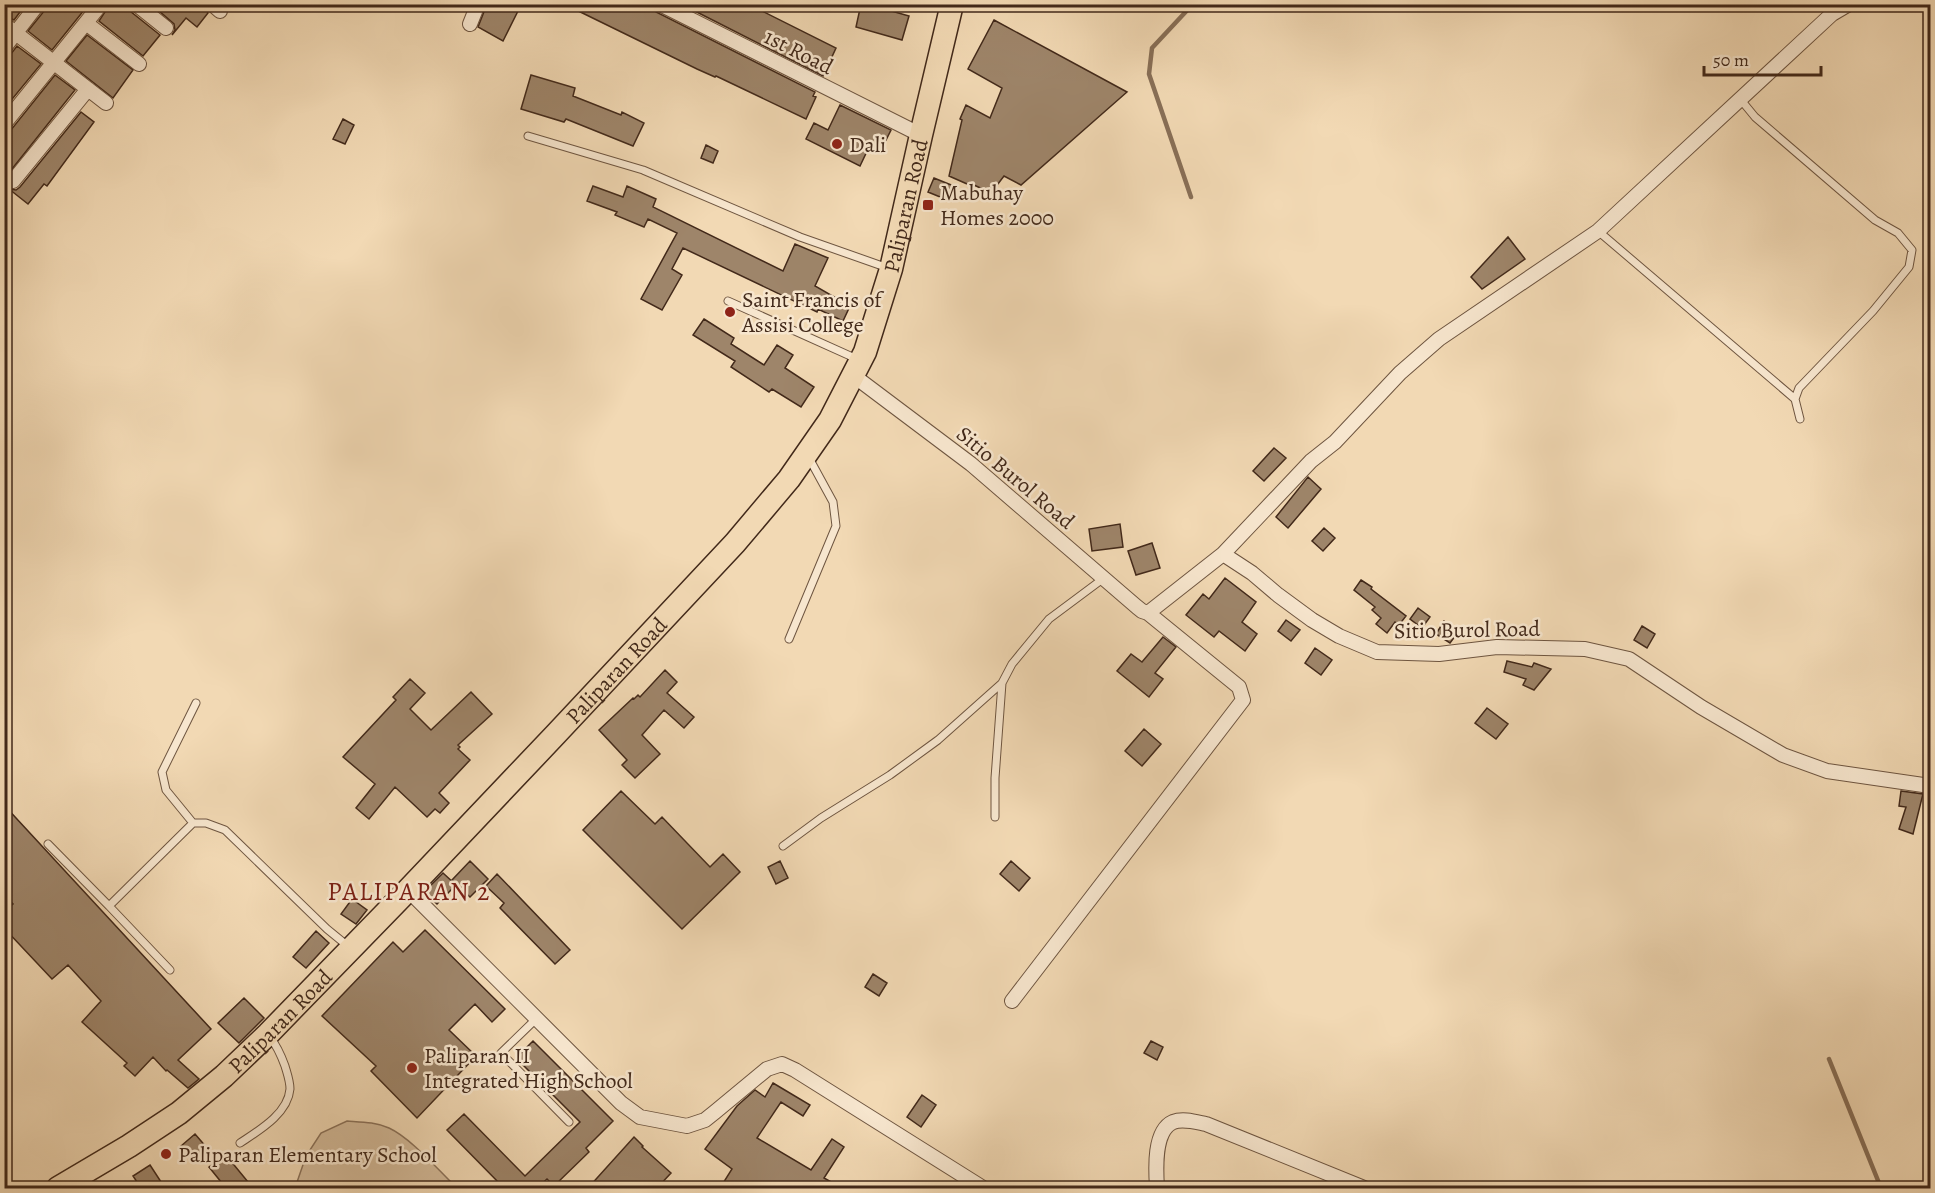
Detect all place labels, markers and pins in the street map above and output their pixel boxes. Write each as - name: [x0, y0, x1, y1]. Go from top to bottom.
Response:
- place label: Dali: [849, 130, 886, 160]
- marker: Dali: [830, 137, 844, 151]
- place label: Mabuhay Homes 2000: [940, 178, 1054, 233]
- marker: Mabuhay Homes 2000: [921, 198, 935, 212]
- place label: Saint Francis of Assisi College: [741, 285, 884, 340]
- marker: Saint Francis of Assisi College: [723, 305, 737, 319]
- place label: Paliparan II Integrated High School: [424, 1041, 633, 1096]
- marker: Paliparan II Integrated High School: [405, 1061, 419, 1075]
- place label: Paliparan Elementary School: [178, 1140, 437, 1170]
- marker: Paliparan Elementary School: [159, 1147, 173, 1161]

